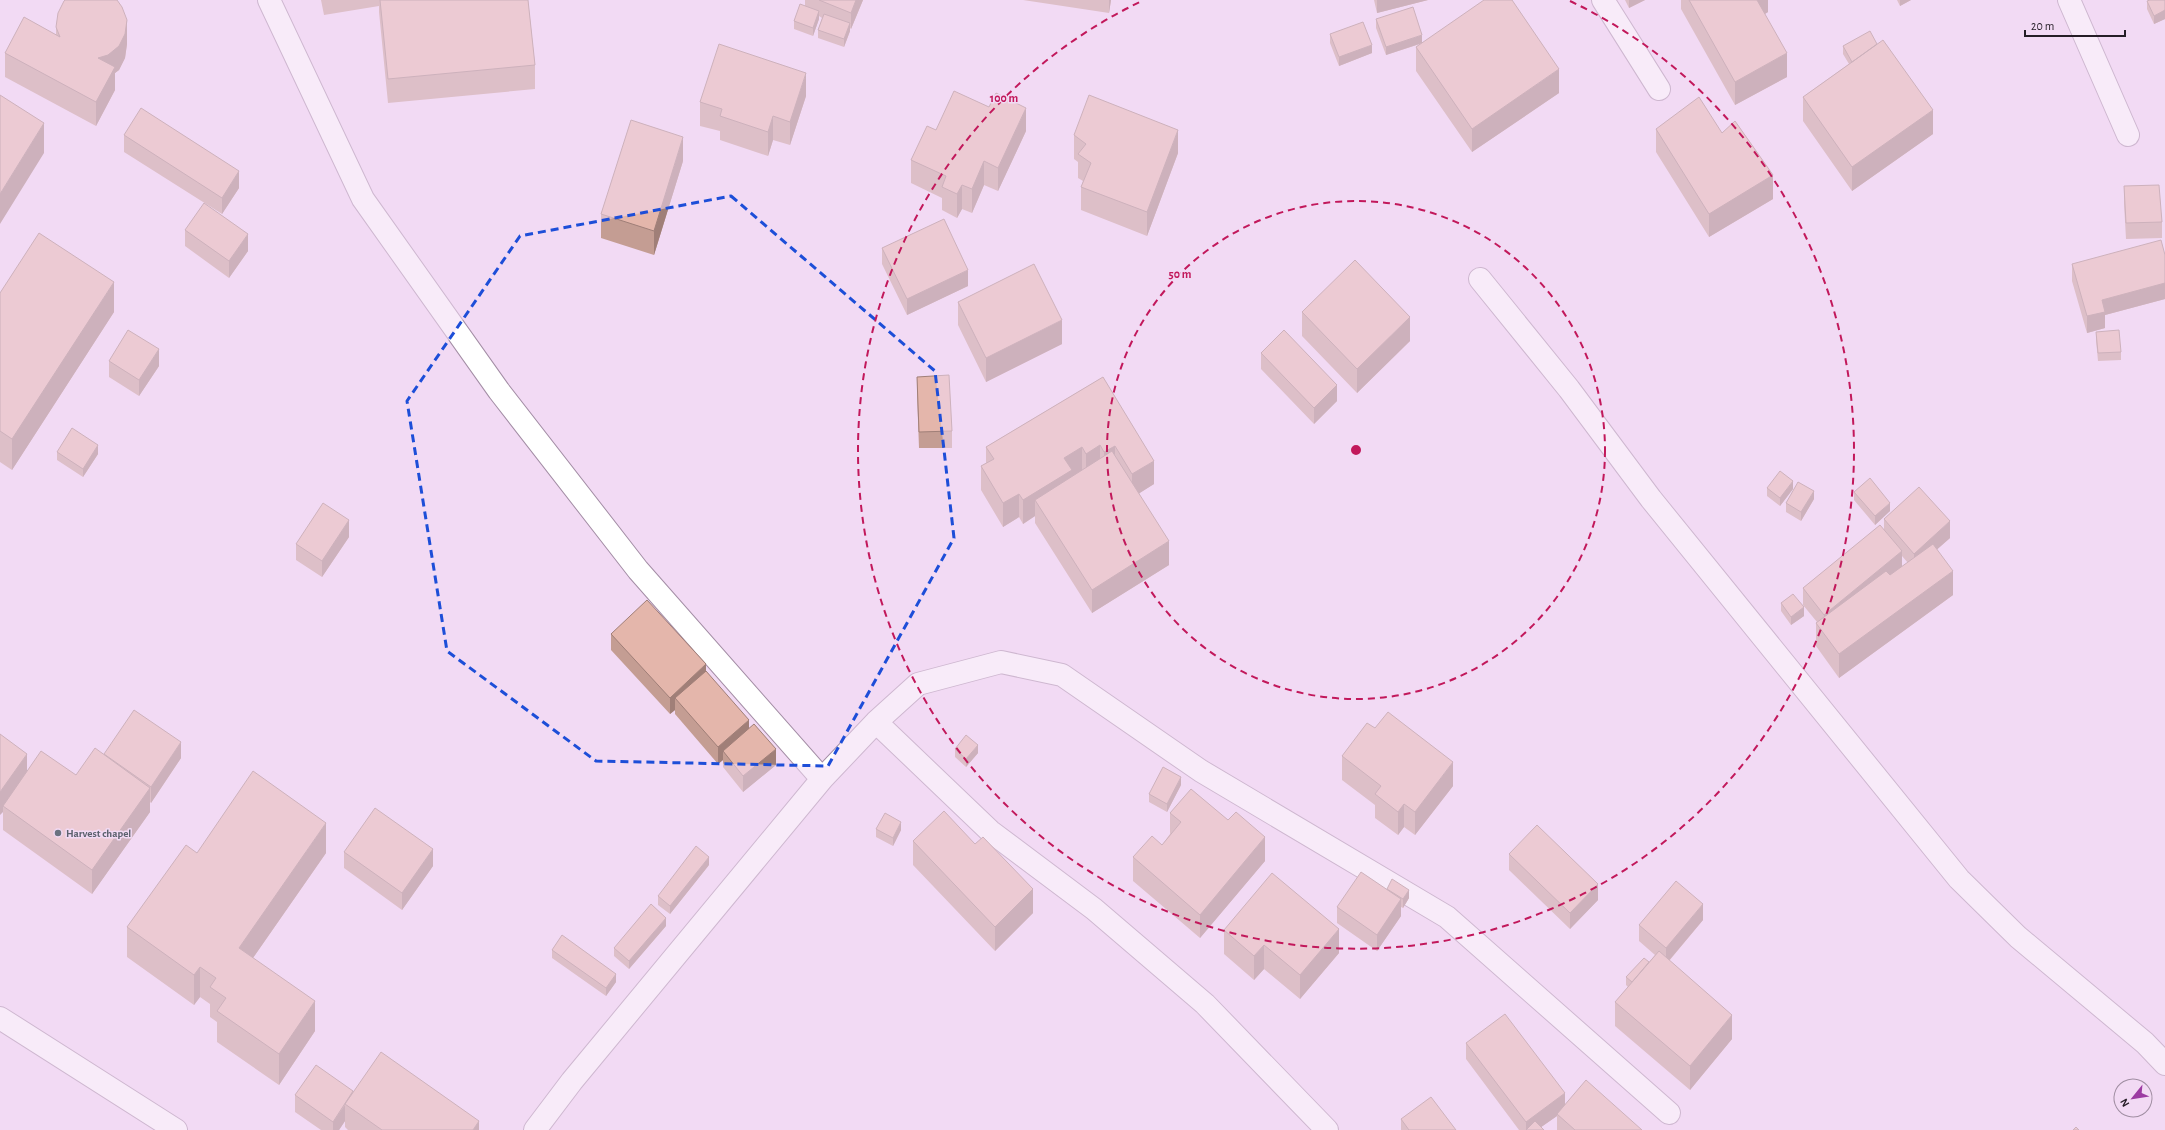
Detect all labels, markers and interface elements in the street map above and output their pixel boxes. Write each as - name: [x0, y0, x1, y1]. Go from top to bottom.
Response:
- scale bar: [2025, 12, 2125, 38]
- text: 20 m: [2031, 20, 2054, 32]
- text: 100 m: [990, 92, 1018, 104]
- text: 50 m: [1169, 268, 1192, 280]
- centre of rings: [1349, 443, 1363, 457]
- marker: Harvest chapel: [53, 828, 63, 838]
- place label: Harvest chapel: [66, 828, 131, 839]
- north arrow: [2113, 1078, 2153, 1118]
- text: N: [2118, 1097, 2131, 1109]

